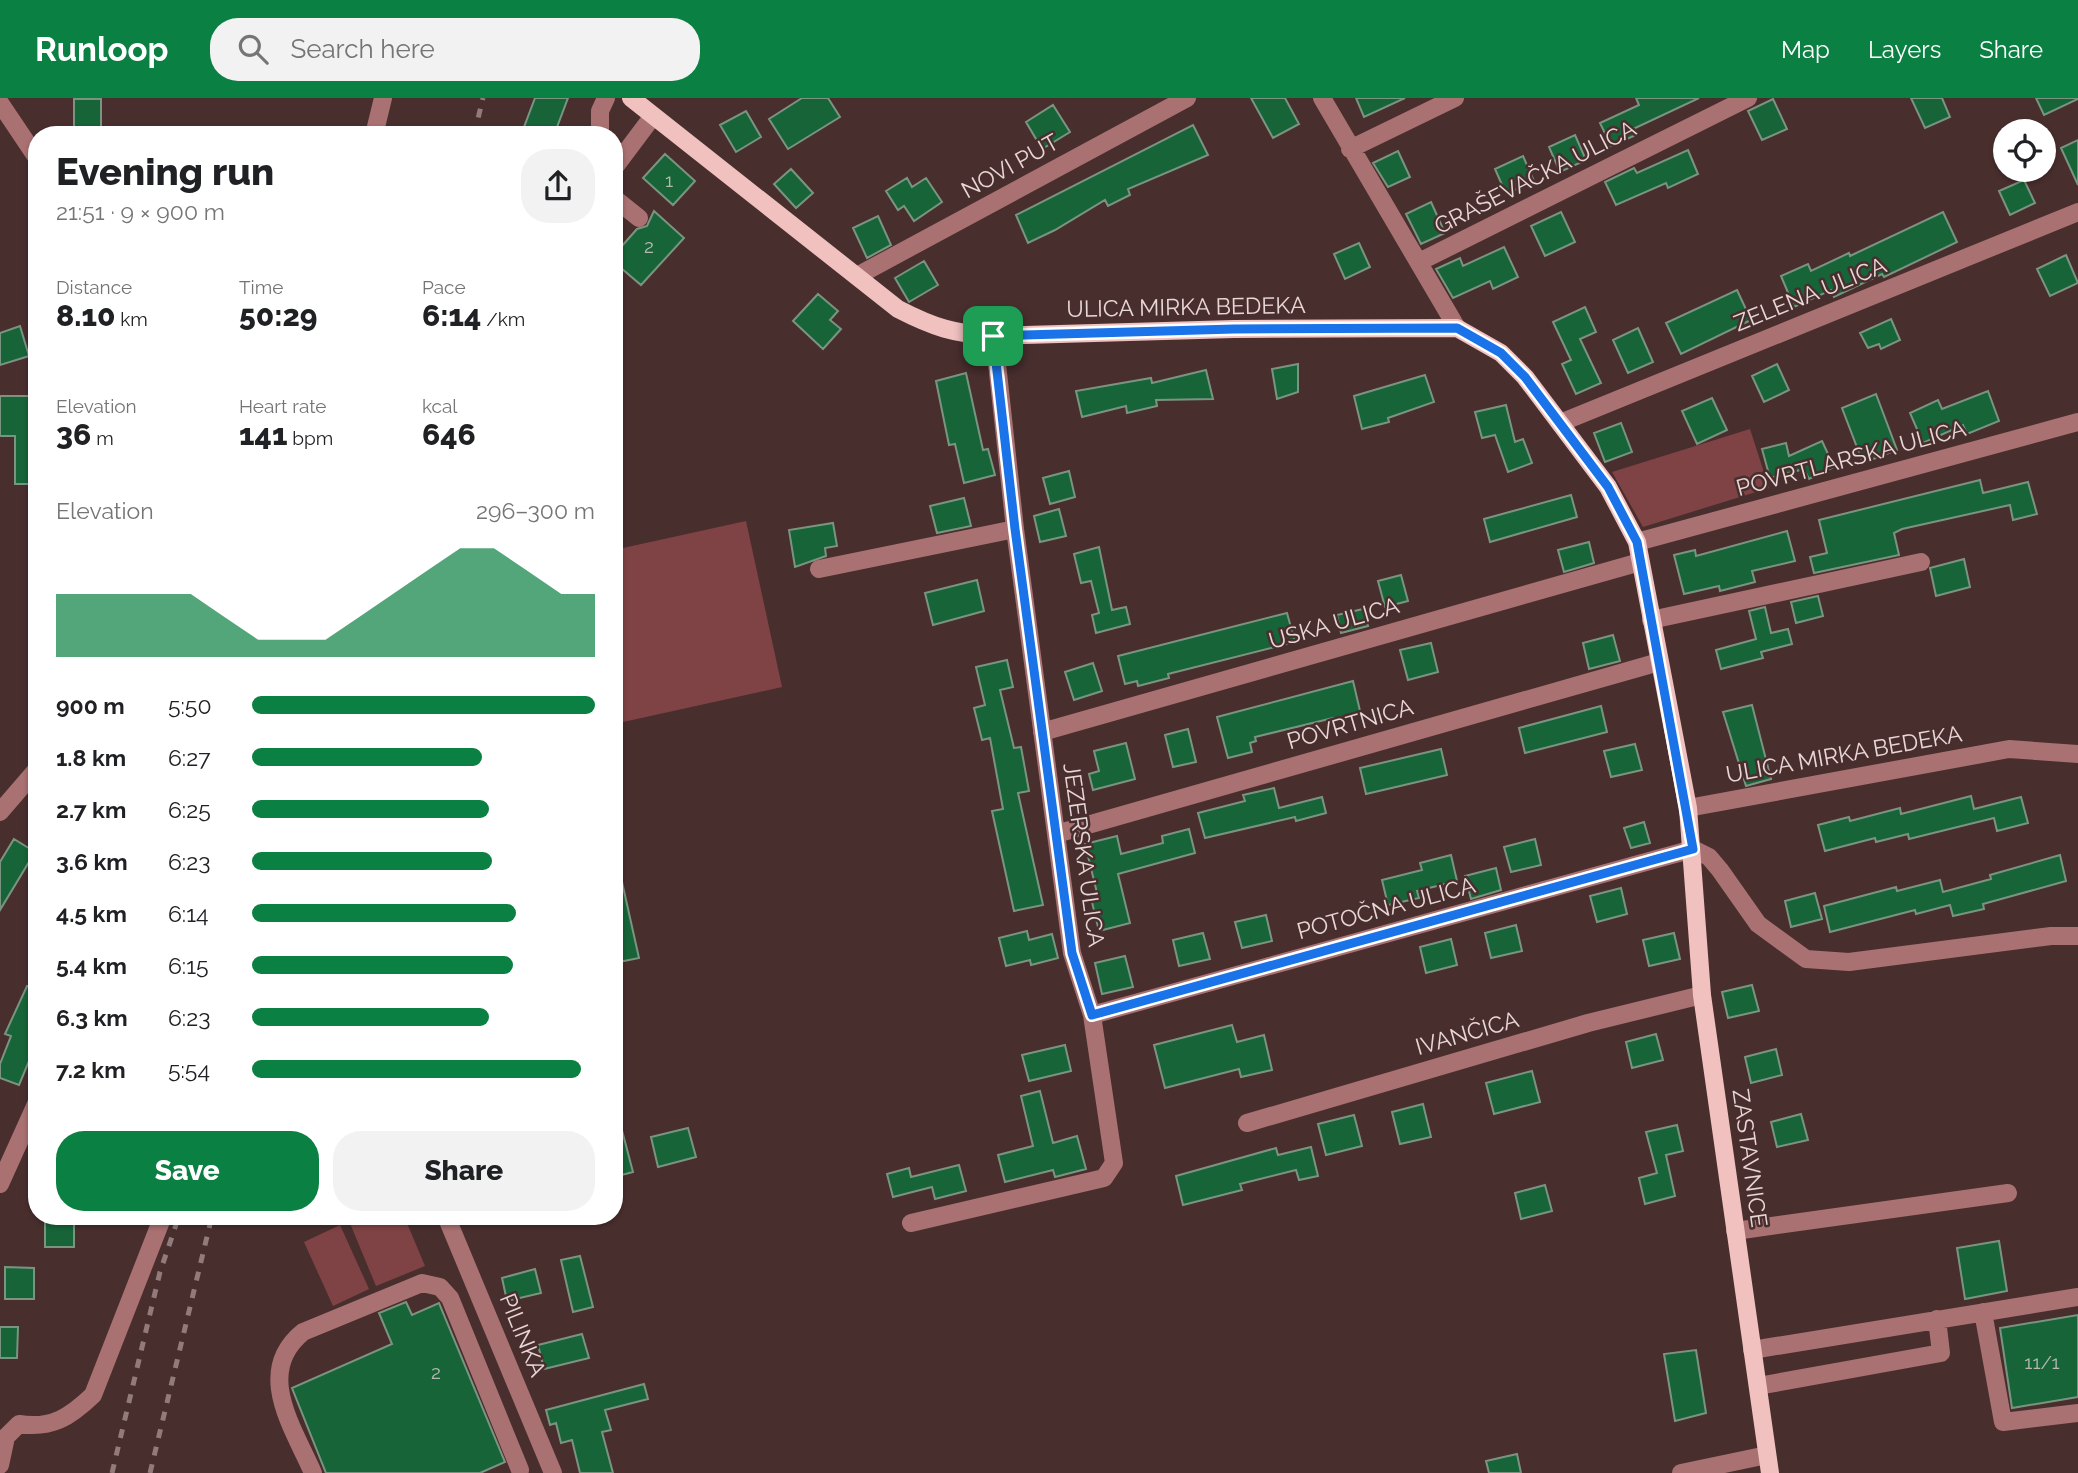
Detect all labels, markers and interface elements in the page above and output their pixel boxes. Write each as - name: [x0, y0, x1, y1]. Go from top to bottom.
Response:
- search box: [210, 18, 700, 81]
- text: Runloop: [35, 30, 168, 69]
- icon: search: [234, 30, 272, 68]
- text: Search here: [290, 34, 435, 64]
- text: Map: [1781, 35, 1830, 64]
- text: Layers: [1868, 35, 1941, 64]
- text: Share: [1979, 35, 2043, 64]
- street label: GRAŠEVAČKA ULICA: [1429, 114, 1641, 239]
- map controls: [1993, 119, 2056, 182]
- button: locate: [1993, 119, 2056, 182]
- street label: NOVI PUT: [956, 128, 1063, 203]
- text: Evening run: [56, 149, 274, 194]
- button: share: [521, 149, 595, 223]
- house number: 1: [665, 169, 673, 191]
- text: 21:51 · 9 × 900 m: [56, 198, 225, 225]
- house number: 2: [644, 235, 654, 257]
- street label: ZELENA ULICA: [1730, 251, 1890, 336]
- text: Distance: [56, 276, 132, 298]
- text: Time: [239, 276, 283, 298]
- text: Pace: [422, 276, 466, 298]
- street label: ULICA MIRKA BEDEKA: [1066, 291, 1306, 322]
- text: 8.10: [56, 298, 115, 333]
- text: 50:29: [239, 298, 317, 333]
- text: 6:14: [422, 298, 481, 333]
- pin: [963, 306, 1023, 366]
- text: km: [115, 308, 148, 330]
- text: /km: [481, 308, 525, 330]
- icon: arrive: [974, 317, 1012, 355]
- text: Elevation: [56, 395, 137, 417]
- text: Heart rate: [239, 395, 327, 417]
- text: kcal: [422, 395, 458, 417]
- street label: POVRTLARSKA ULICA: [1733, 414, 1969, 501]
- text: 36: [56, 417, 91, 452]
- text: 141: [239, 417, 287, 452]
- text: 646: [422, 417, 476, 452]
- text: m: [91, 427, 114, 449]
- text: bpm: [287, 427, 333, 449]
- text: Elevation: [56, 497, 154, 524]
- text: 296–300 m: [476, 497, 595, 524]
- street label: USKA ULICA: [1266, 591, 1403, 654]
- text: 900 m: [56, 692, 125, 719]
- text: 5:50: [168, 692, 211, 719]
- street label: POVRTNICA: [1284, 692, 1417, 754]
- street label: ULICA MIRKA BEDEKA: [1724, 719, 1964, 788]
- text: 1.8 km: [56, 744, 126, 771]
- text: 6:27: [168, 744, 210, 771]
- street label: JEZERSKA ULICA: [1058, 761, 1111, 949]
- text: 2.7 km: [56, 796, 126, 823]
- text: 6:25: [168, 796, 211, 823]
- text: 3.6 km: [56, 848, 128, 875]
- text: 6:23: [168, 848, 210, 875]
- street label: POTOČNA ULICA: [1294, 871, 1478, 944]
- text: 4.5 km: [56, 900, 127, 927]
- text: 6:14: [168, 900, 209, 927]
- text: 5.4 km: [56, 952, 127, 979]
- text: 6:15: [168, 952, 209, 979]
- text: 6.3 km: [56, 1004, 128, 1031]
- text: 6:23: [168, 1004, 210, 1031]
- street label: IVANČICA: [1412, 1005, 1522, 1060]
- text: 7.2 km: [56, 1056, 126, 1083]
- text: 5:54: [168, 1056, 210, 1083]
- street label: ZASTAVNICE: [1727, 1087, 1774, 1229]
- button: Save: [56, 1131, 319, 1211]
- button: Share: [333, 1131, 595, 1211]
- street label: PILINKA: [495, 1289, 552, 1381]
- house number: 11/1: [2024, 1351, 2060, 1373]
- house number: 2: [431, 1361, 441, 1383]

